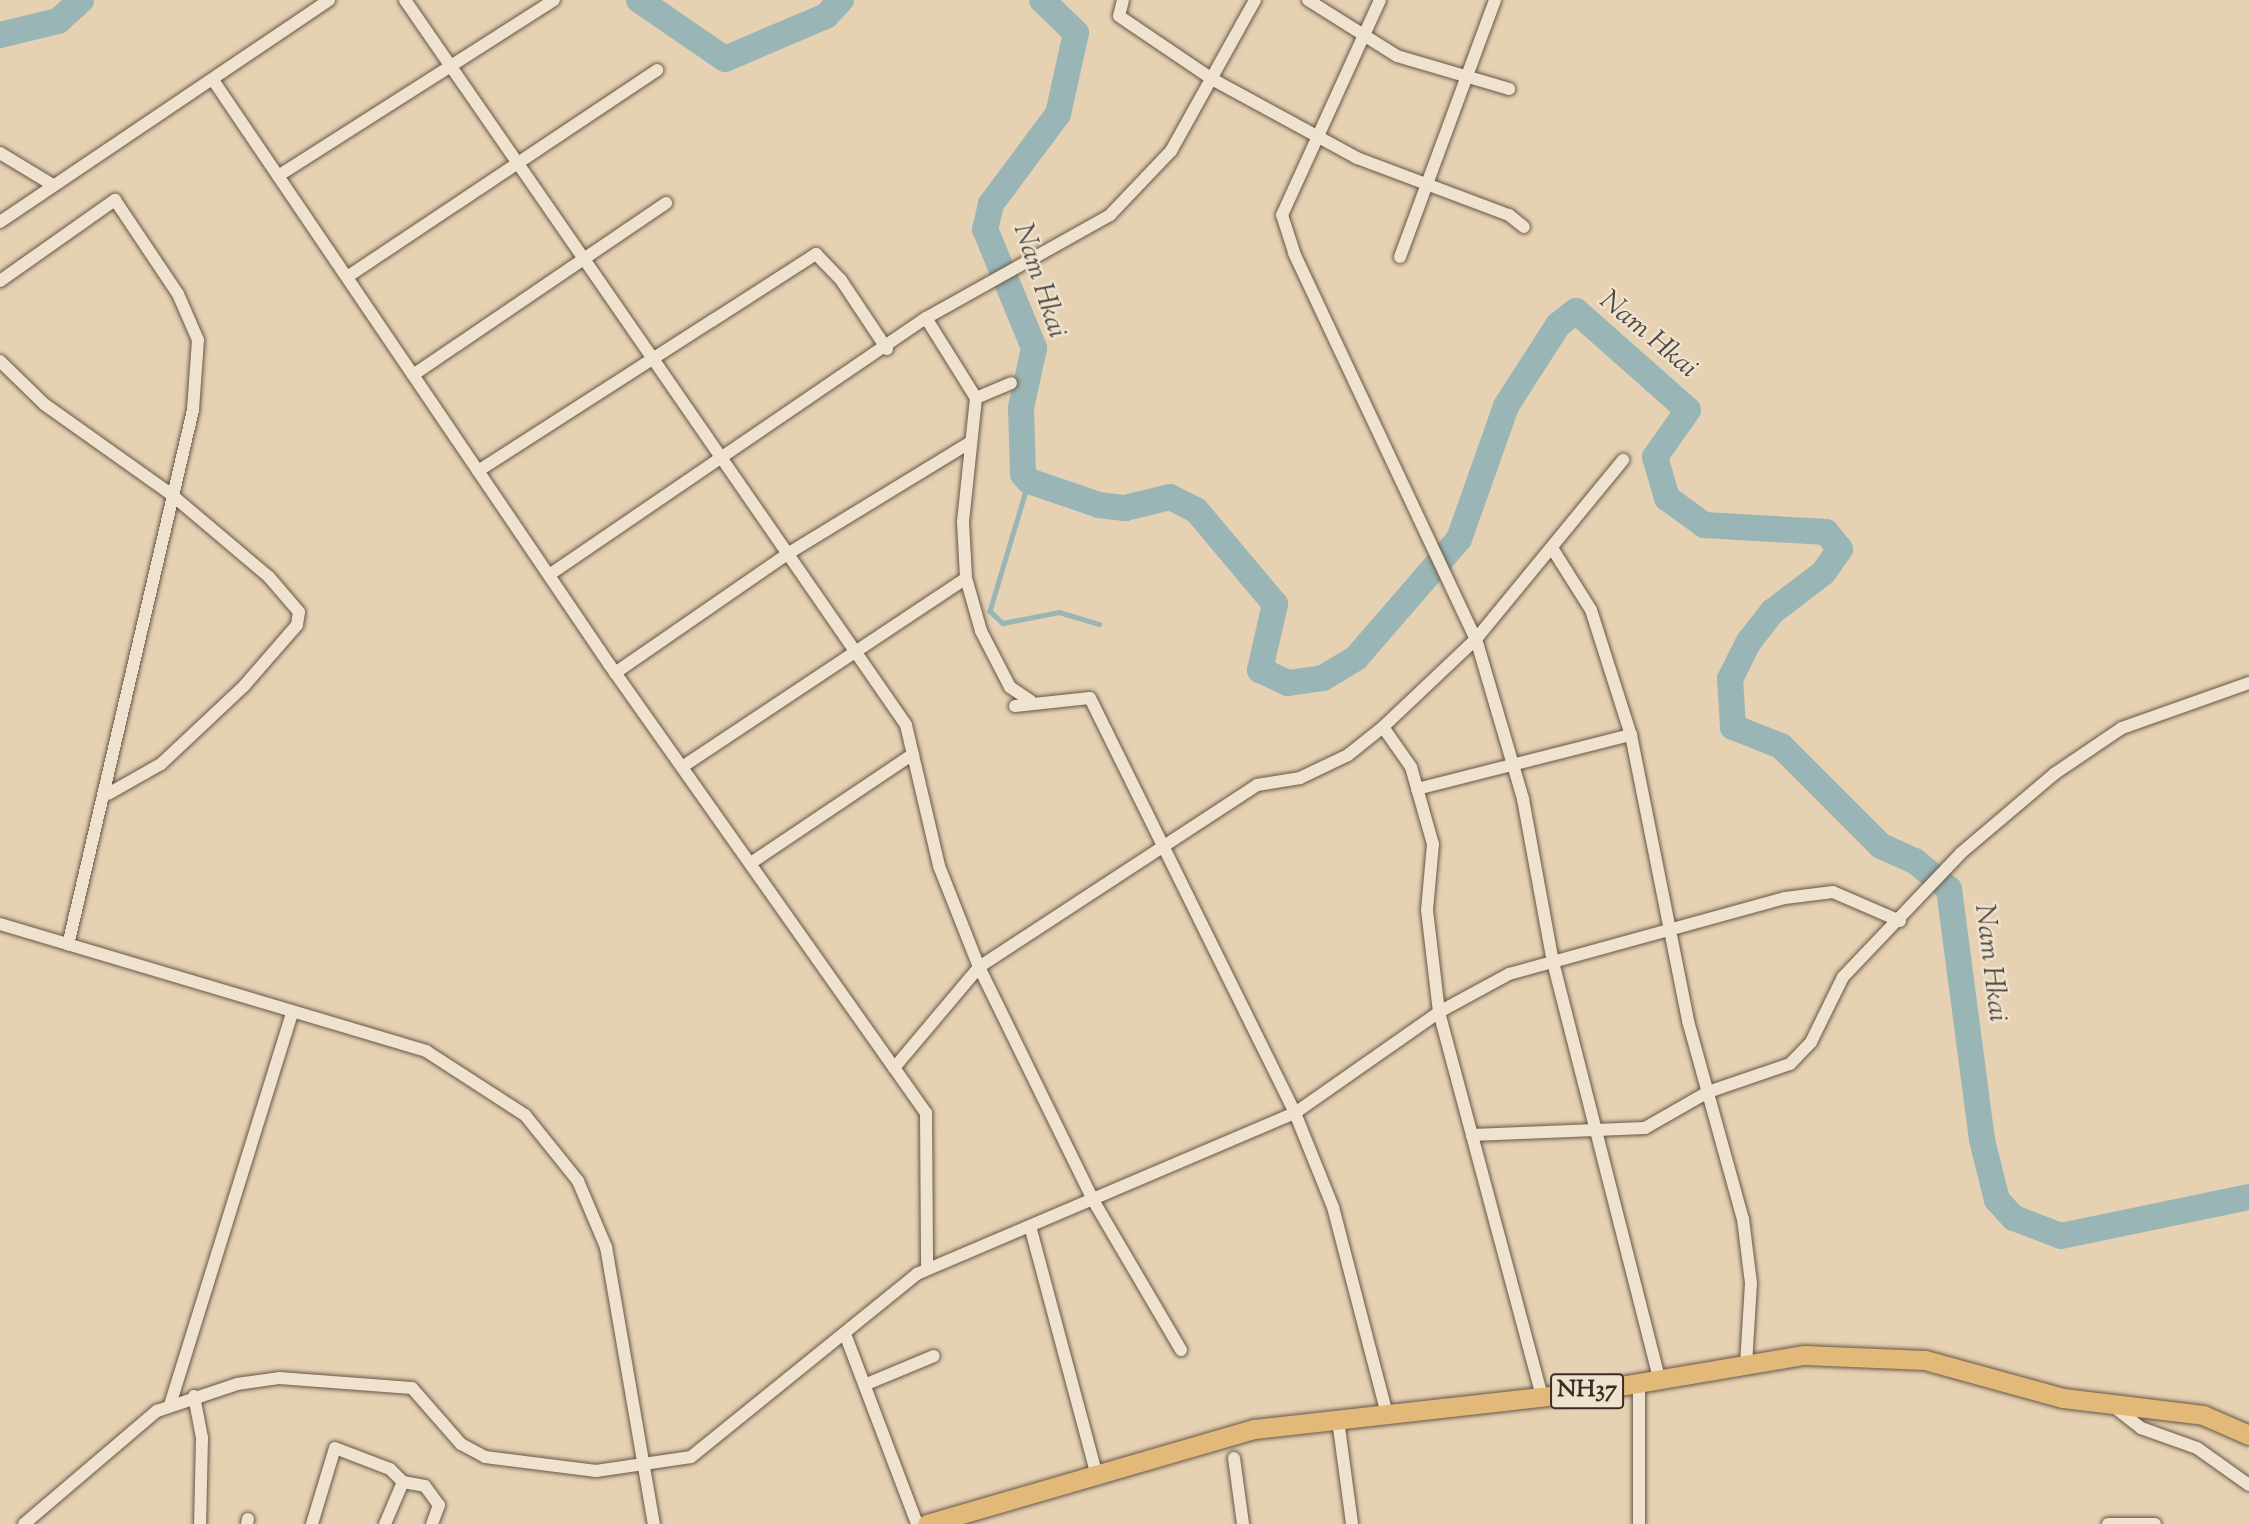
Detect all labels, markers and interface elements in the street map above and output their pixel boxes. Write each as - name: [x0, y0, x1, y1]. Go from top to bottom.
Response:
- water label: Nam Hkai: [1005, 220, 1073, 342]
- water label: Nam Hkai: [1592, 284, 1704, 386]
- water label: Nam Hkai: [1966, 902, 2014, 1024]
- road number: NH37: [1548, 1371, 1626, 1412]

